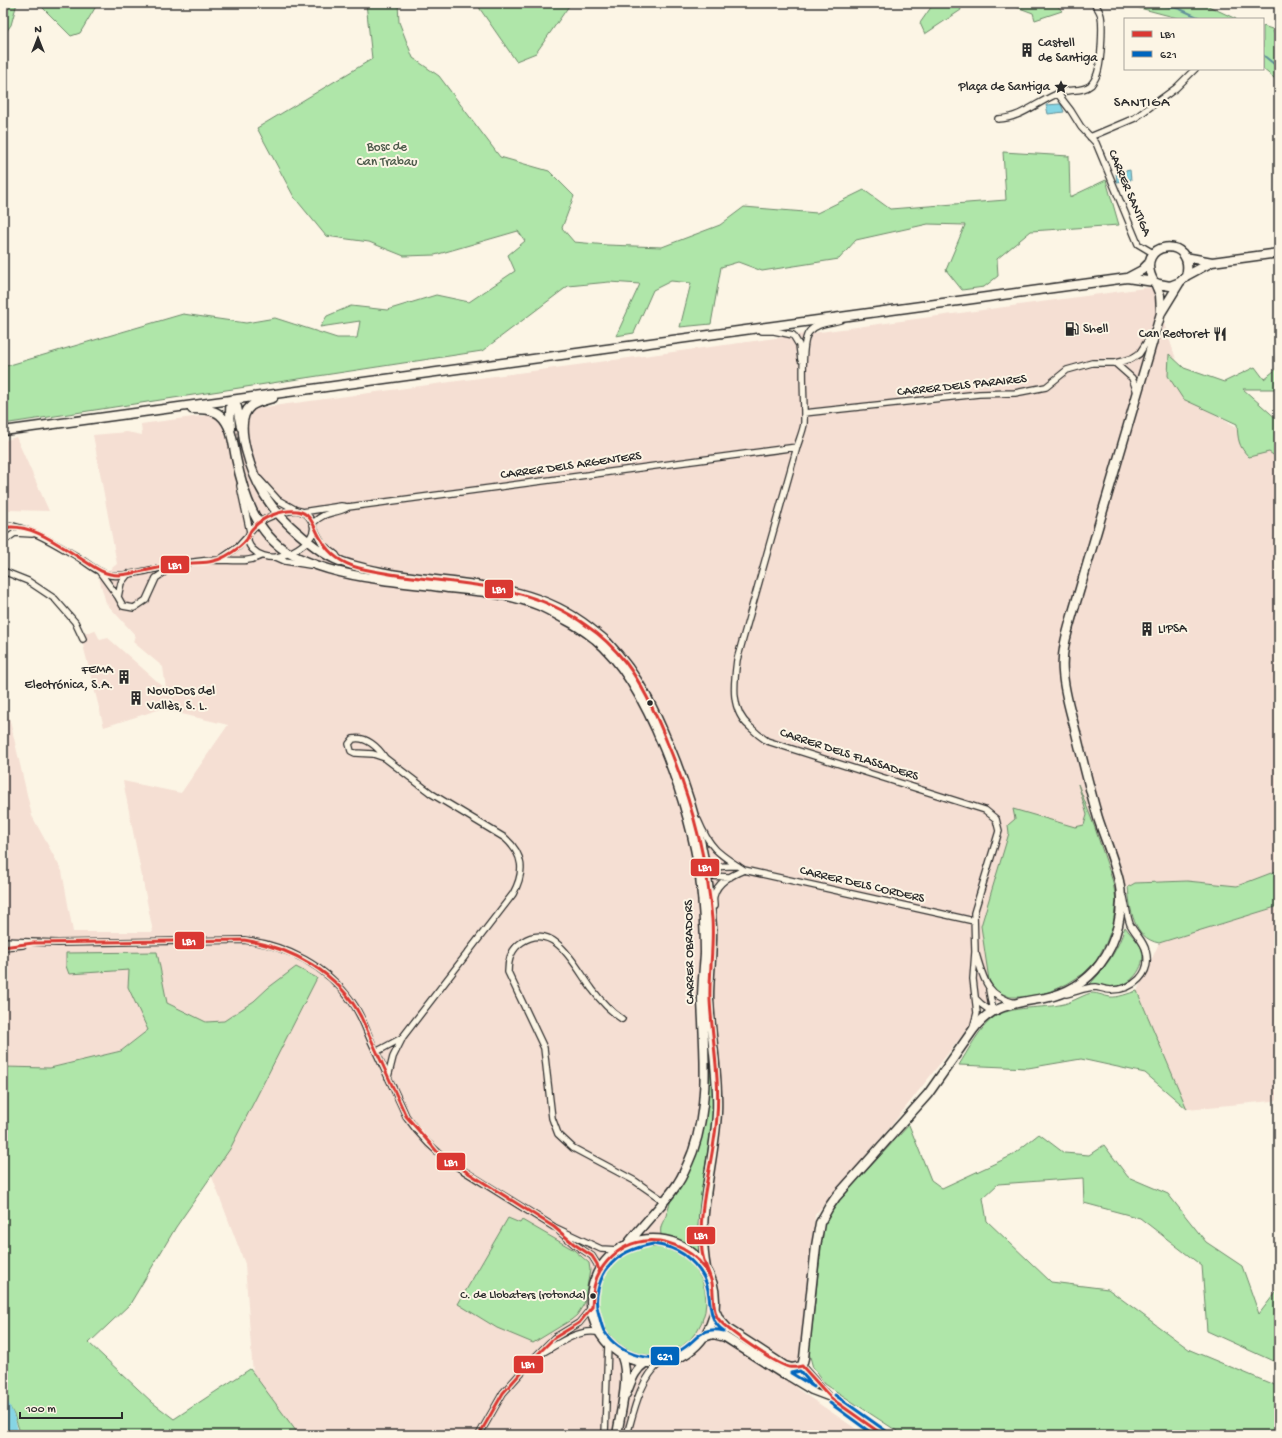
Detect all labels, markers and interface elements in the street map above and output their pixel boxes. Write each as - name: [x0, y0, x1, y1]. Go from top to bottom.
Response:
- north arrow: [18, 18, 58, 58]
- legend: [1124, 18, 1264, 70]
- text: N: [34, 24, 42, 36]
- text: LB1: [1160, 29, 1176, 43]
- place label: Castell de Santiga: [1038, 36, 1098, 66]
- building icon: Castell de Santiga: [1019, 42, 1035, 58]
- text: 621: [1160, 49, 1177, 63]
- place icon: Plaça de Santiga: [1053, 79, 1069, 95]
- place label: Plaça de Santiga: [957, 80, 1051, 95]
- district label: SANTIGA: [1114, 95, 1170, 112]
- park label: Bosc de Can Trabau: [357, 140, 417, 170]
- street label: CARRER SANTIGA: [1104, 147, 1154, 240]
- fuel station icon: Shell: [1064, 321, 1080, 337]
- place label: Shell: [1083, 322, 1109, 337]
- restaurant icon: Can Rectoret: [1212, 326, 1228, 342]
- place label: Can Rectoret: [1139, 327, 1211, 342]
- street label: CARRER DELS PARAIRES: [896, 372, 1028, 400]
- street label: CARRER DELS ARGENTERS: [500, 449, 643, 483]
- line badge: LB1: [160, 555, 190, 574]
- text: LB1: [168, 561, 182, 573]
- line badge: LB1: [484, 579, 514, 599]
- text: LB1: [492, 585, 506, 597]
- building icon: LIPSA: [1139, 621, 1155, 637]
- place label: LIPSA: [1158, 622, 1188, 637]
- place label: FEMA Electrónica, S.A.: [25, 663, 114, 693]
- building icon: FEMA Electrónica, S.A.: [116, 669, 132, 685]
- place label: NovoDos del Vallès, S. L.: [146, 684, 215, 714]
- building icon: NovoDos del Vallès, S. L.: [128, 690, 144, 706]
- unlabelled marker: [645, 698, 655, 708]
- street label: CARRER DELS FLASSADERS: [778, 725, 921, 785]
- line badge: LB1: [690, 858, 720, 877]
- text: LB1: [698, 863, 712, 875]
- street label: CARRER DELS CORDERS: [798, 863, 927, 907]
- street label: CARRER OBRADORS: [682, 899, 698, 1004]
- line badge: LB1: [174, 931, 205, 950]
- text: LB1: [182, 937, 196, 949]
- line badge: LB1: [436, 1152, 466, 1171]
- text: LB1: [444, 1158, 458, 1170]
- line badge: LB1: [686, 1226, 716, 1245]
- text: LB1: [694, 1231, 708, 1243]
- place label: C. de Llobaters (rotonda): [460, 1289, 586, 1303]
- marker: C. de Llobaters (rotonda): [588, 1291, 598, 1301]
- line badge: 621: [650, 1346, 680, 1366]
- text: 621: [657, 1352, 673, 1364]
- line badge: LB1: [513, 1355, 544, 1374]
- text: LB1: [521, 1360, 535, 1372]
- scale bar: [20, 1394, 122, 1420]
- text: 100 m: [25, 1403, 56, 1417]

